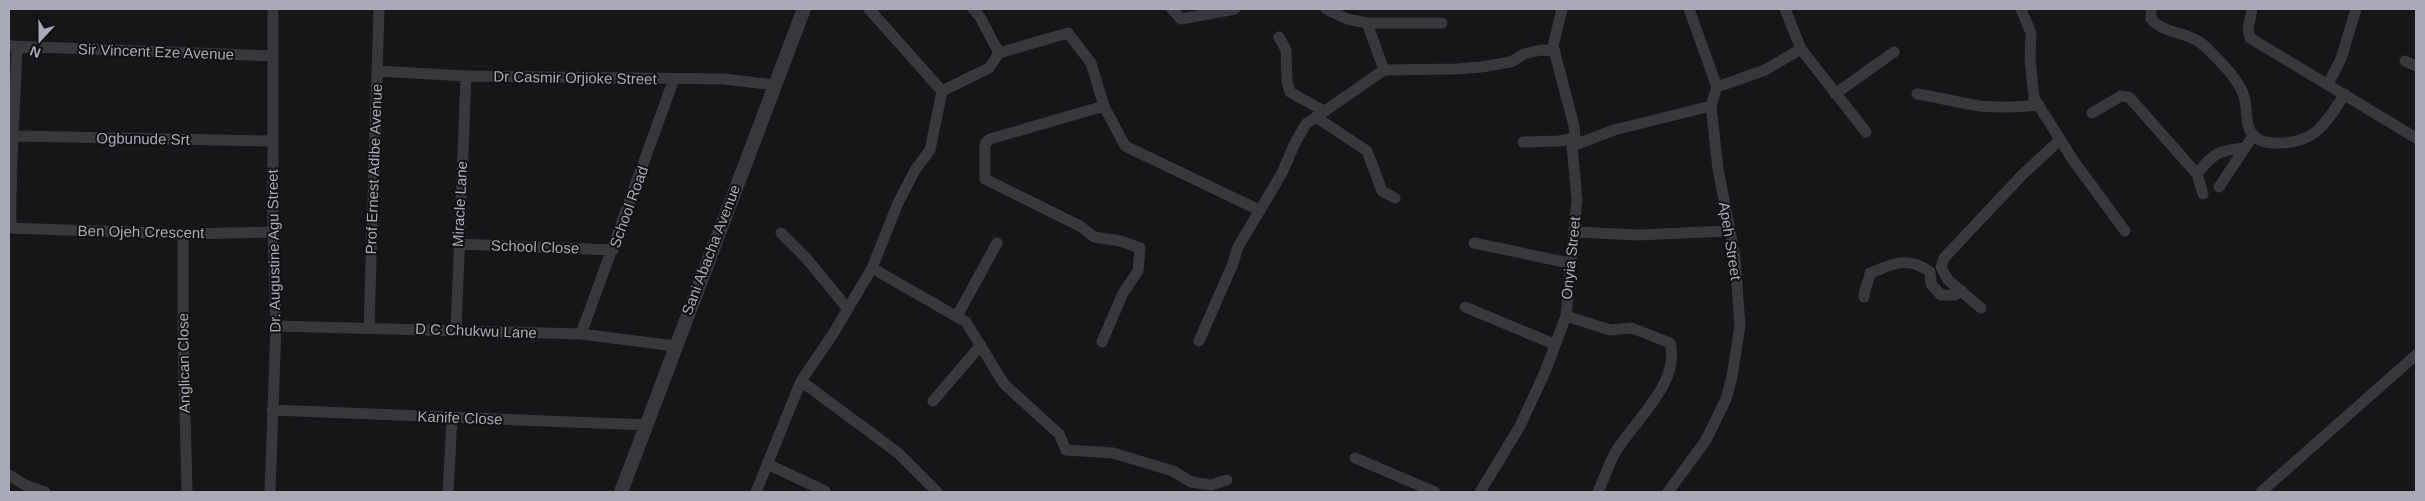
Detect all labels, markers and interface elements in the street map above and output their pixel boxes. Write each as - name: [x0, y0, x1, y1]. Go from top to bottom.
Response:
- north arrow: [15, 15, 65, 65]
- street label: Sir Vincent Eze Avenue: [78, 40, 234, 63]
- text: N: [28, 43, 43, 61]
- street label: Dr Casmir Orjioke Street: [493, 68, 658, 87]
- street label: Prof Ernest Adibe Avenue: [362, 83, 385, 255]
- street label: Ogbunude Srt: [96, 129, 191, 148]
- street label: Miracle Lane: [449, 161, 470, 247]
- street label: School Road: [606, 164, 651, 250]
- street label: Dr. Augustine Agu Street: [264, 168, 283, 333]
- street label: Sani Abacha Avenue: [678, 182, 743, 317]
- street label: Apeh Street: [1716, 200, 1745, 282]
- street label: Onyia Street: [1558, 215, 1583, 300]
- street label: Ben Ojeh Crescent: [78, 222, 205, 241]
- street label: School Close: [491, 236, 579, 257]
- street label: Anglican Close: [174, 313, 193, 413]
- street label: D C Chukwu Lane: [415, 320, 537, 341]
- street label: Kanife Close: [417, 408, 503, 427]

